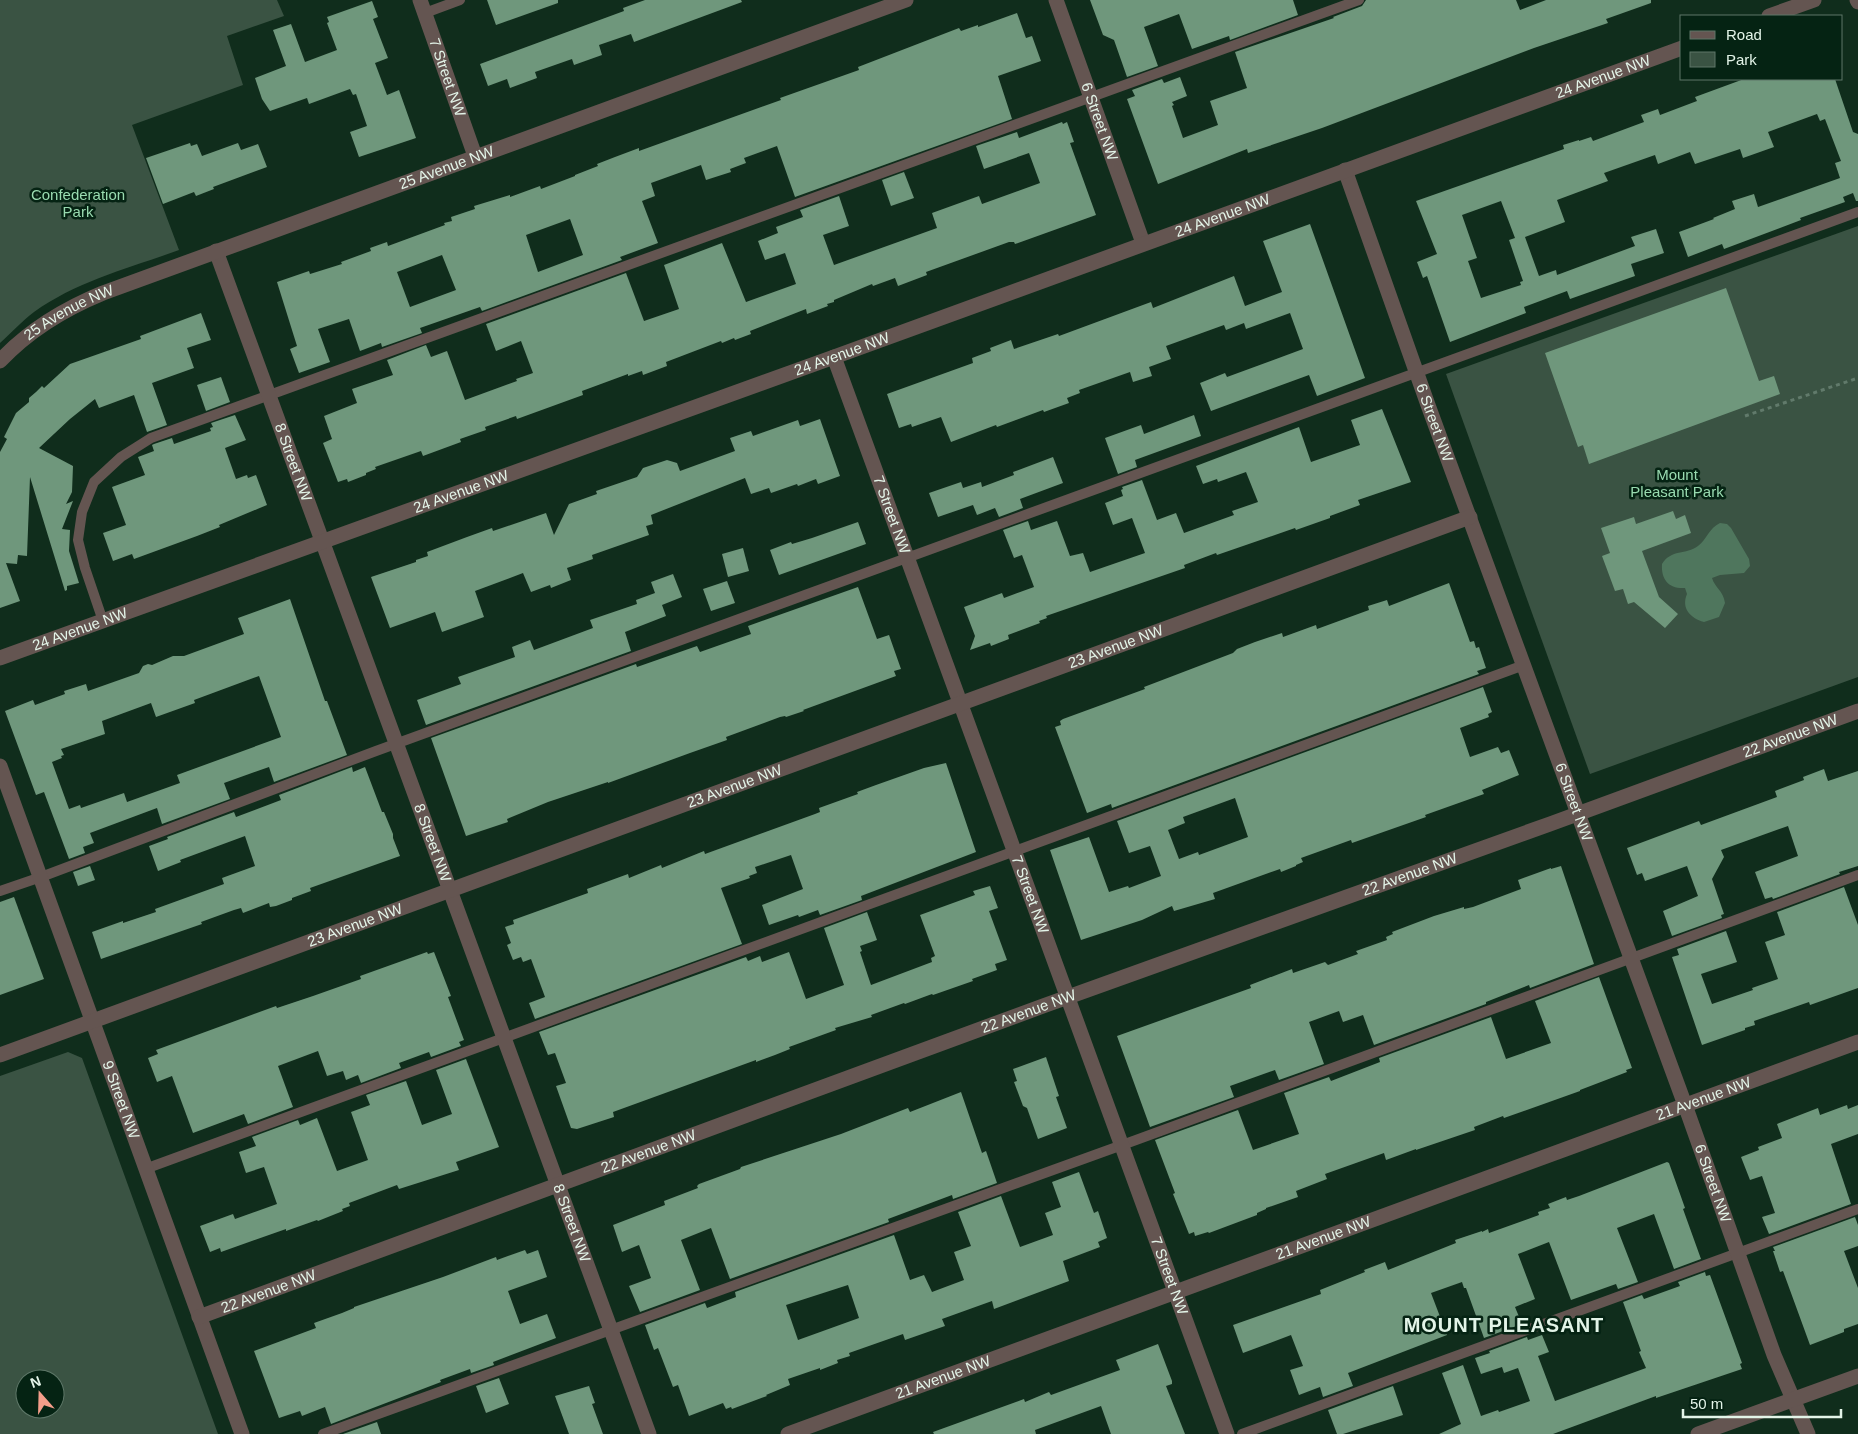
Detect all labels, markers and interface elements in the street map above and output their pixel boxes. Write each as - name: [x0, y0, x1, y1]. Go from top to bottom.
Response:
- legend: [1680, 15, 1843, 80]
- text: Road: [1726, 26, 1762, 43]
- street label: 7 Street NW: [426, 36, 470, 119]
- street label: 24 Avenue NW: [1553, 51, 1653, 101]
- text: Park: [1726, 51, 1757, 68]
- street label: 6 Street NW: [1078, 80, 1122, 163]
- street label: 25 Avenue NW: [396, 142, 497, 192]
- park label: Confederation Park: [31, 186, 125, 220]
- street label: 24 Avenue NW: [1172, 190, 1273, 240]
- street label: 25 Avenue NW: [20, 281, 116, 343]
- street label: 24 Avenue NW: [792, 328, 892, 379]
- street label: 6 Street NW: [1413, 381, 1457, 465]
- street label: 8 Street NW: [272, 421, 316, 504]
- street label: 24 Avenue NW: [411, 466, 511, 516]
- park label: Mount Pleasant Park: [1630, 466, 1724, 500]
- street label: 7 Street NW: [870, 473, 914, 557]
- street label: 24 Avenue NW: [30, 603, 130, 654]
- street label: 23 Avenue NW: [1066, 621, 1166, 671]
- street label: 22 Avenue NW: [1740, 710, 1841, 761]
- street label: 23 Avenue NW: [684, 760, 785, 811]
- street label: 6 Street NW: [1552, 760, 1597, 844]
- street label: 8 Street NW: [411, 801, 455, 885]
- street label: 22 Avenue NW: [1360, 849, 1460, 899]
- street label: 7 Street NW: [1009, 853, 1053, 936]
- street label: 23 Avenue NW: [305, 899, 405, 950]
- street label: 22 Avenue NW: [979, 986, 1079, 1036]
- street label: 9 Street NW: [99, 1058, 144, 1142]
- street label: 21 Avenue NW: [1654, 1073, 1754, 1123]
- street label: 22 Avenue NW: [599, 1125, 699, 1176]
- street label: 6 Street NW: [1692, 1142, 1735, 1225]
- street label: 8 Street NW: [550, 1181, 595, 1265]
- street label: 21 Avenue NW: [1273, 1212, 1374, 1263]
- street label: 7 Street NW: [1148, 1234, 1192, 1318]
- street label: 22 Avenue NW: [218, 1265, 319, 1316]
- district label: MOUNT PLEASANT: [1404, 1314, 1604, 1336]
- street label: 21 Avenue NW: [893, 1351, 993, 1402]
- north arrow: [15, 1369, 65, 1419]
- text: N: [28, 1373, 43, 1391]
- scale bar: [1683, 1386, 1840, 1418]
- text: 50 m: [1690, 1395, 1723, 1412]

